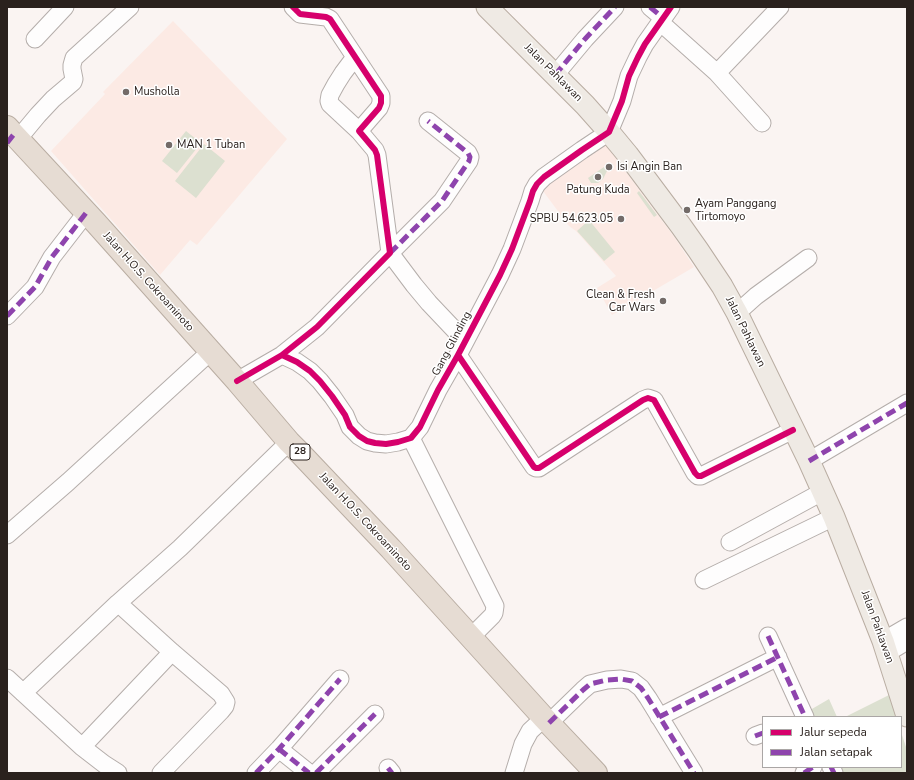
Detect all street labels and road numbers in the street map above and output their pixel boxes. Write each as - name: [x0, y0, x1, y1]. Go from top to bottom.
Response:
- street label: Jalan Pahlawan: [521, 41, 585, 105]
- street label: Jalan H.O.S. Cokroaminoto: [100, 230, 196, 334]
- street label: Jalan Pahlawan: [722, 295, 768, 369]
- street label: Gang Glinding: [429, 310, 475, 378]
- road number: 28: [290, 444, 310, 460]
- street label: Jalan H.O.S. Cokroaminoto: [316, 470, 414, 574]
- street label: Jalan Pahlawan: [858, 589, 896, 665]

